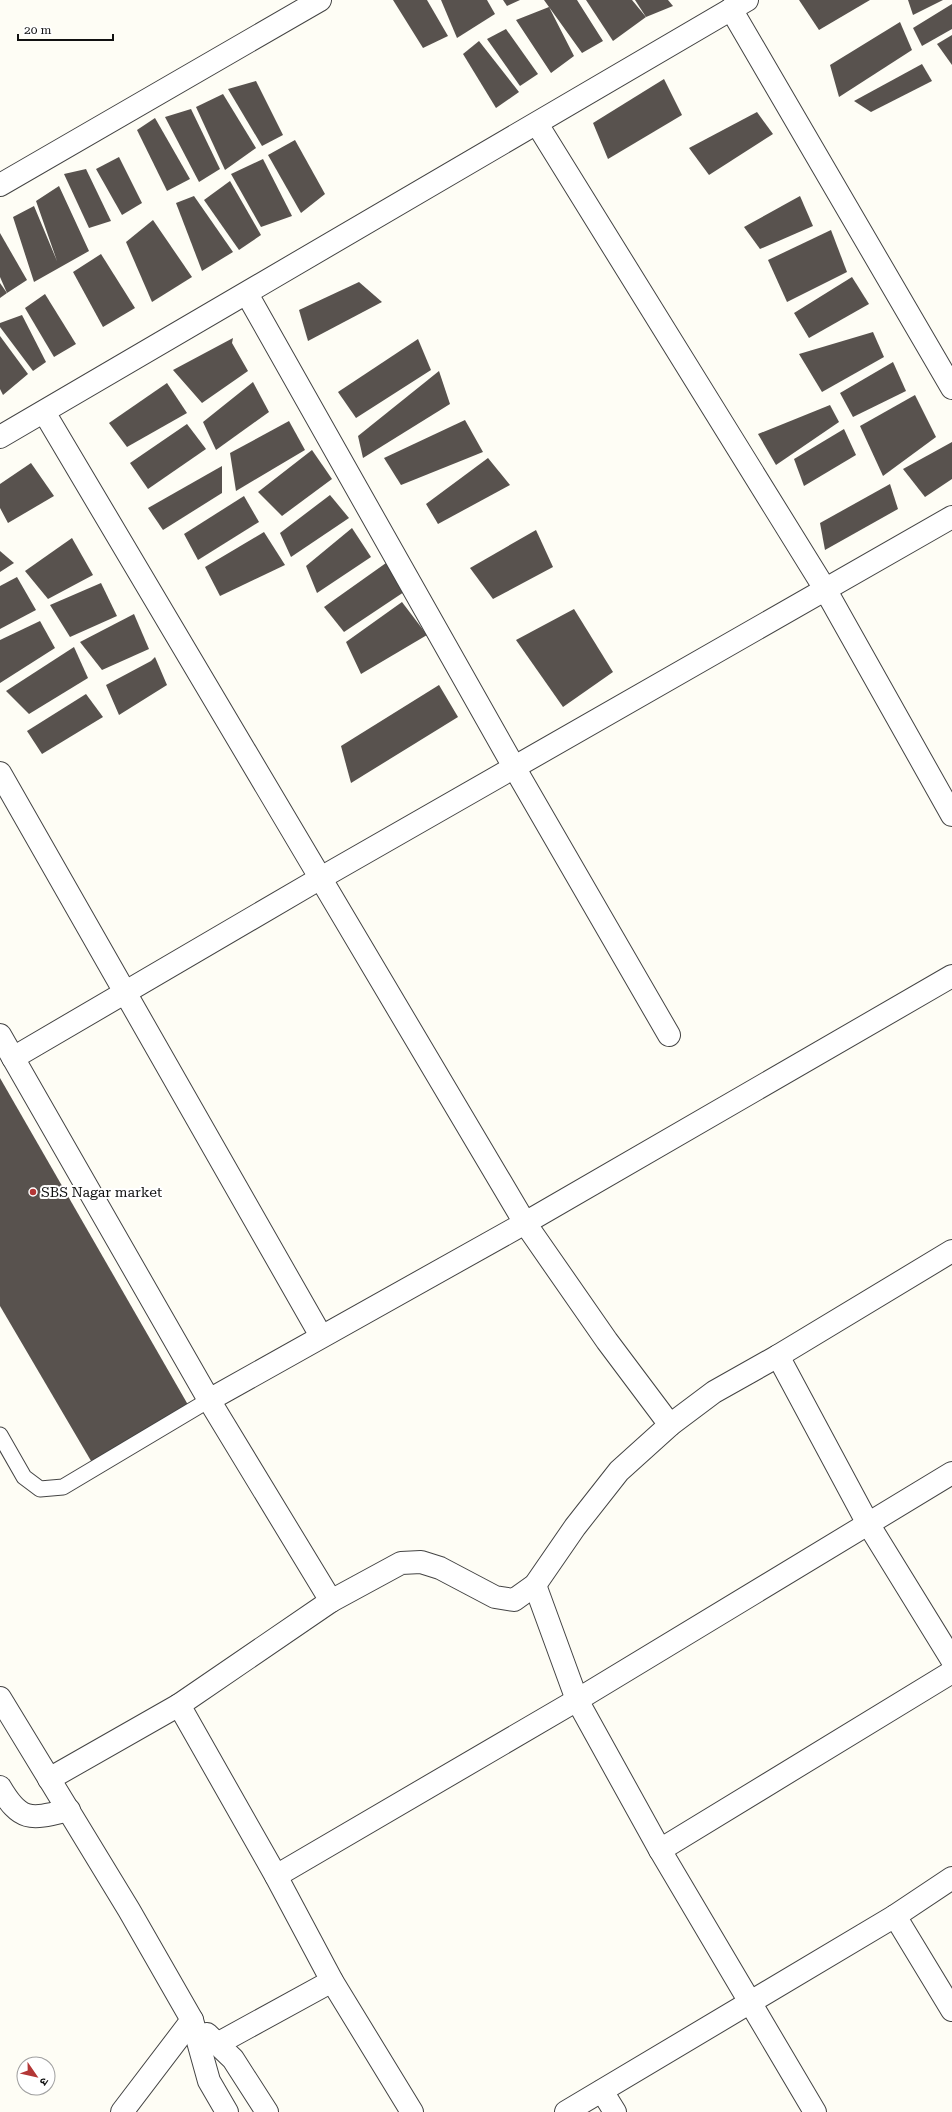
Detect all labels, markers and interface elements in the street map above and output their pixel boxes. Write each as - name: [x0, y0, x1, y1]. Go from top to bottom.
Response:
- scale bar: [18, 16, 113, 42]
- text: 20 m: [24, 23, 51, 37]
- place label: SBS Nagar market: [41, 1184, 162, 1200]
- marker: SBS Nagar market: [28, 1187, 38, 1197]
- north arrow: [16, 2056, 56, 2096]
- text: उ: [36, 2075, 51, 2088]

